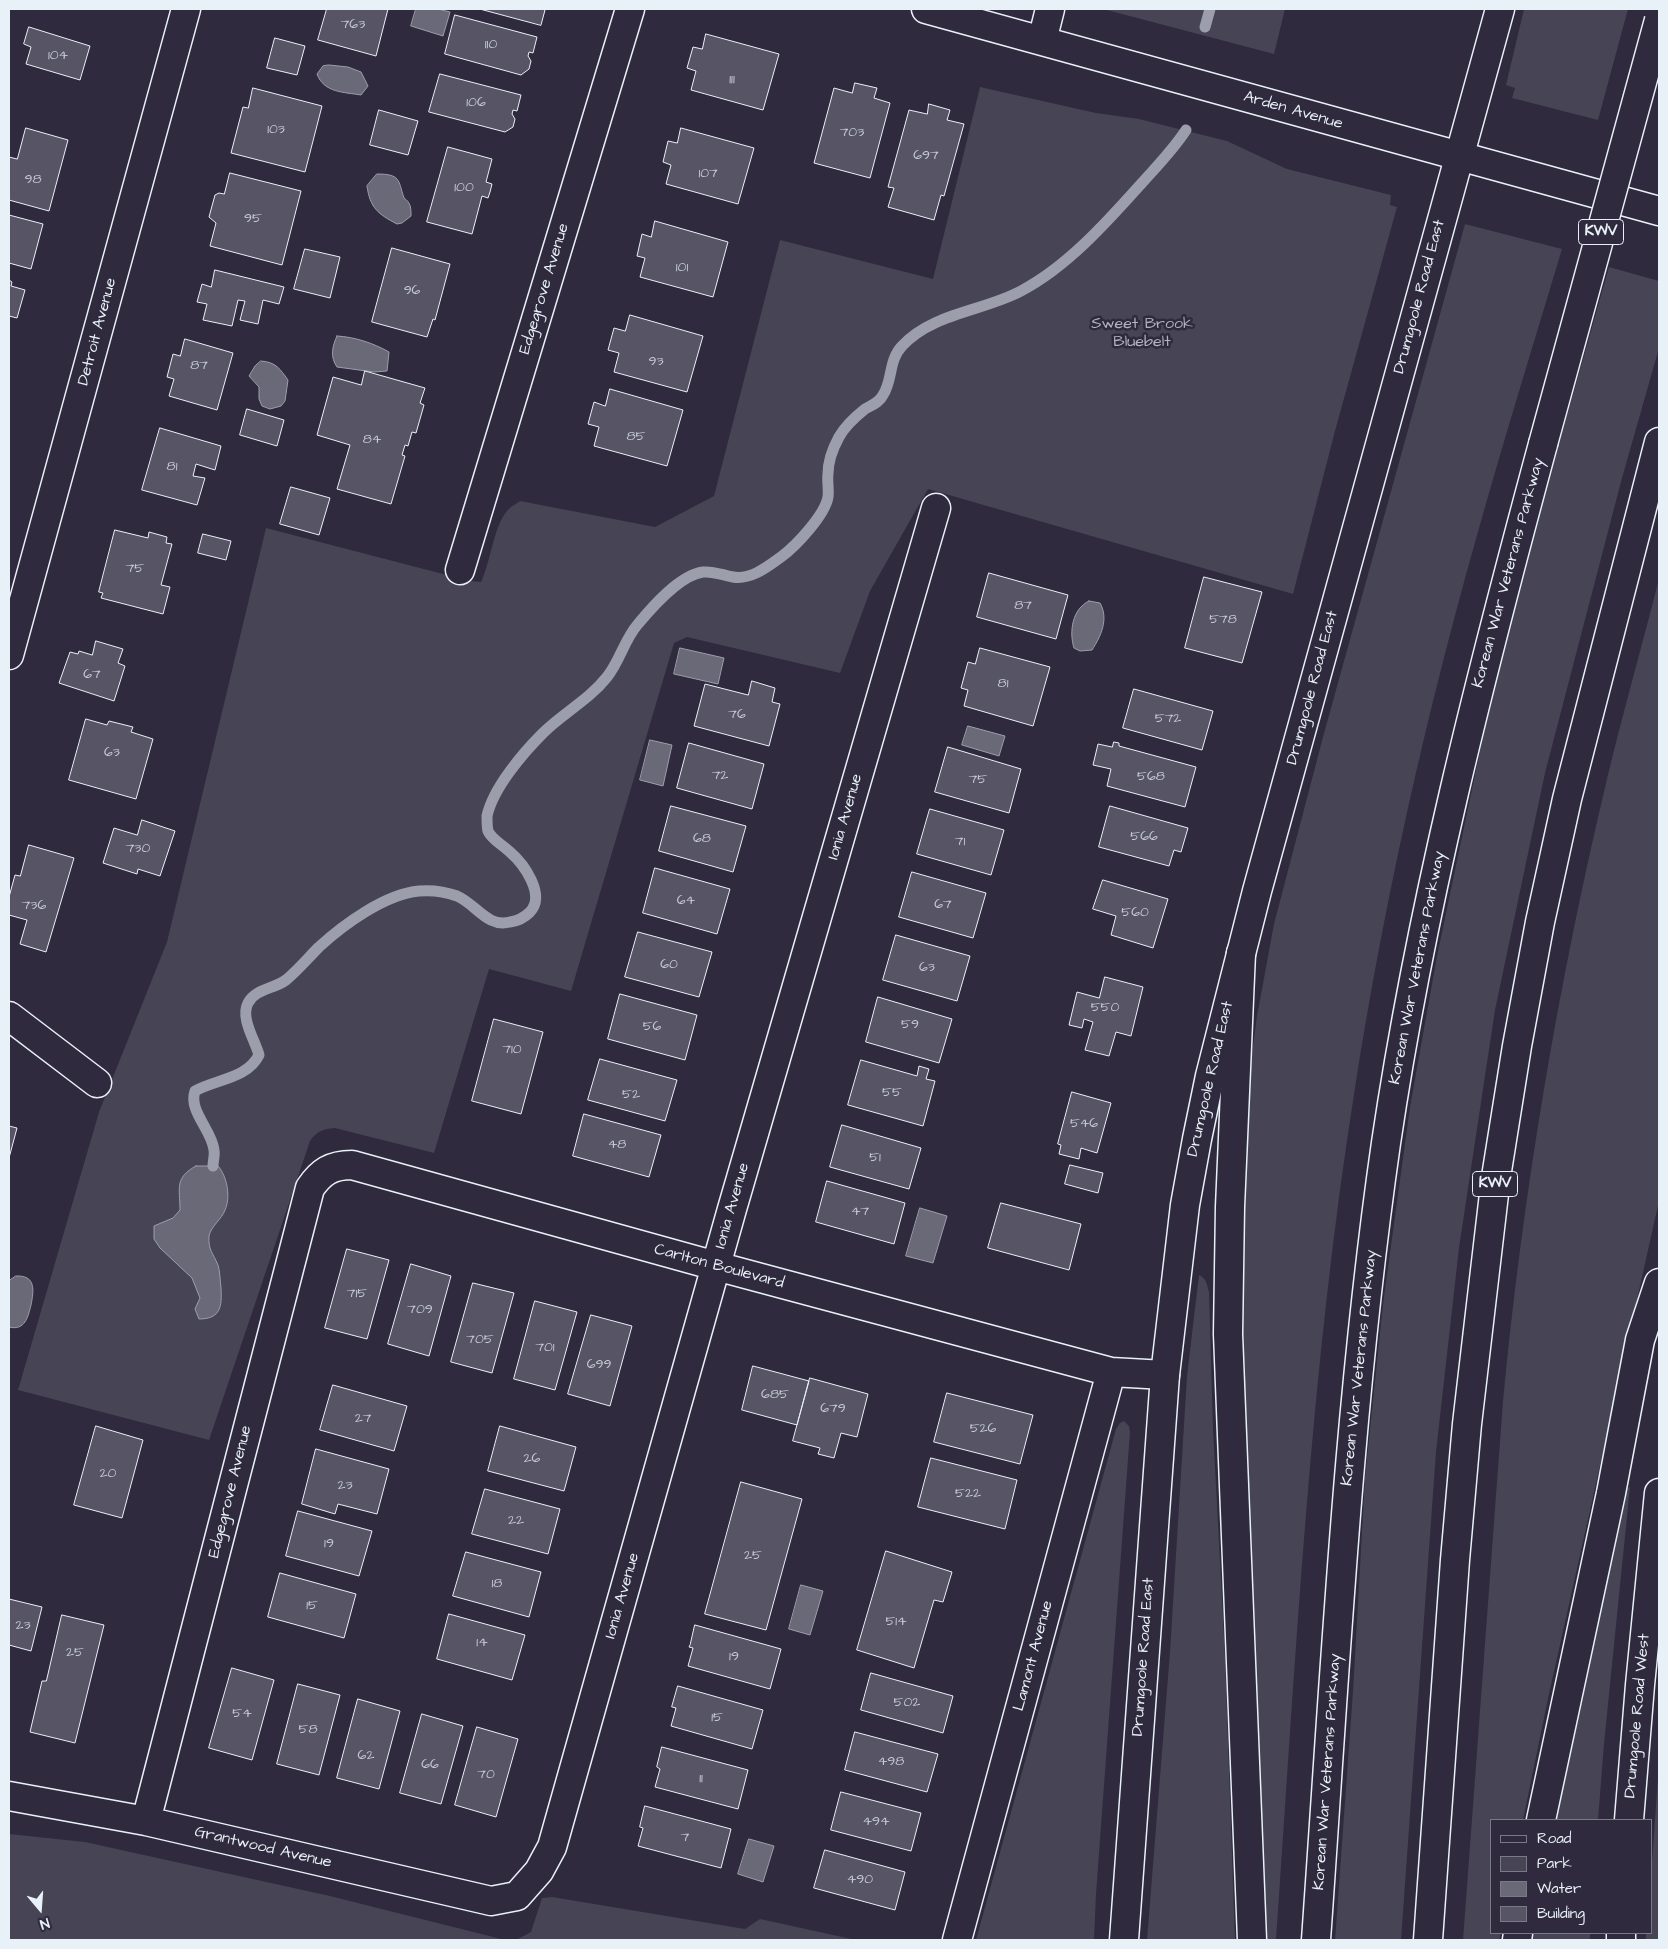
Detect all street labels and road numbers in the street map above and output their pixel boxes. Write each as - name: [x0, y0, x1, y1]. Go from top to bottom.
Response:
- street label: Arden Avenue: [1241, 88, 1345, 134]
- street label: Drumgoole Road East: [1390, 218, 1450, 376]
- road number: KWV: [1578, 220, 1624, 244]
- street label: Edgegrove Avenue: [516, 221, 574, 357]
- street label: Detroit Avenue: [74, 276, 122, 388]
- street label: Korean War Veterans Parkway: [1469, 456, 1549, 690]
- street label: Drumgoole Road East: [1283, 609, 1343, 767]
- street label: Ionia Avenue: [825, 772, 867, 862]
- street label: Korean War Veterans Parkway: [1386, 850, 1450, 1086]
- street label: Drumgoole Road East: [1184, 999, 1238, 1159]
- street label: Ionia Avenue: [712, 1161, 754, 1251]
- road number: KWV: [1472, 1172, 1518, 1196]
- street label: Carlton Boulevard: [652, 1240, 786, 1294]
- street label: Korean War Veterans Parkway: [1338, 1249, 1382, 1487]
- street label: Edgegrove Avenue: [205, 1424, 257, 1560]
- street label: Ionia Avenue: [602, 1551, 644, 1641]
- street label: Drumgoole Road East: [1129, 1577, 1159, 1737]
- street label: Lamont Avenue: [1010, 1599, 1058, 1713]
- street label: Drumgoole Road West: [1621, 1633, 1655, 1799]
- street label: Korean War Veterans Parkway: [1310, 1653, 1346, 1891]
- street label: Grantwood Avenue: [193, 1823, 333, 1873]

